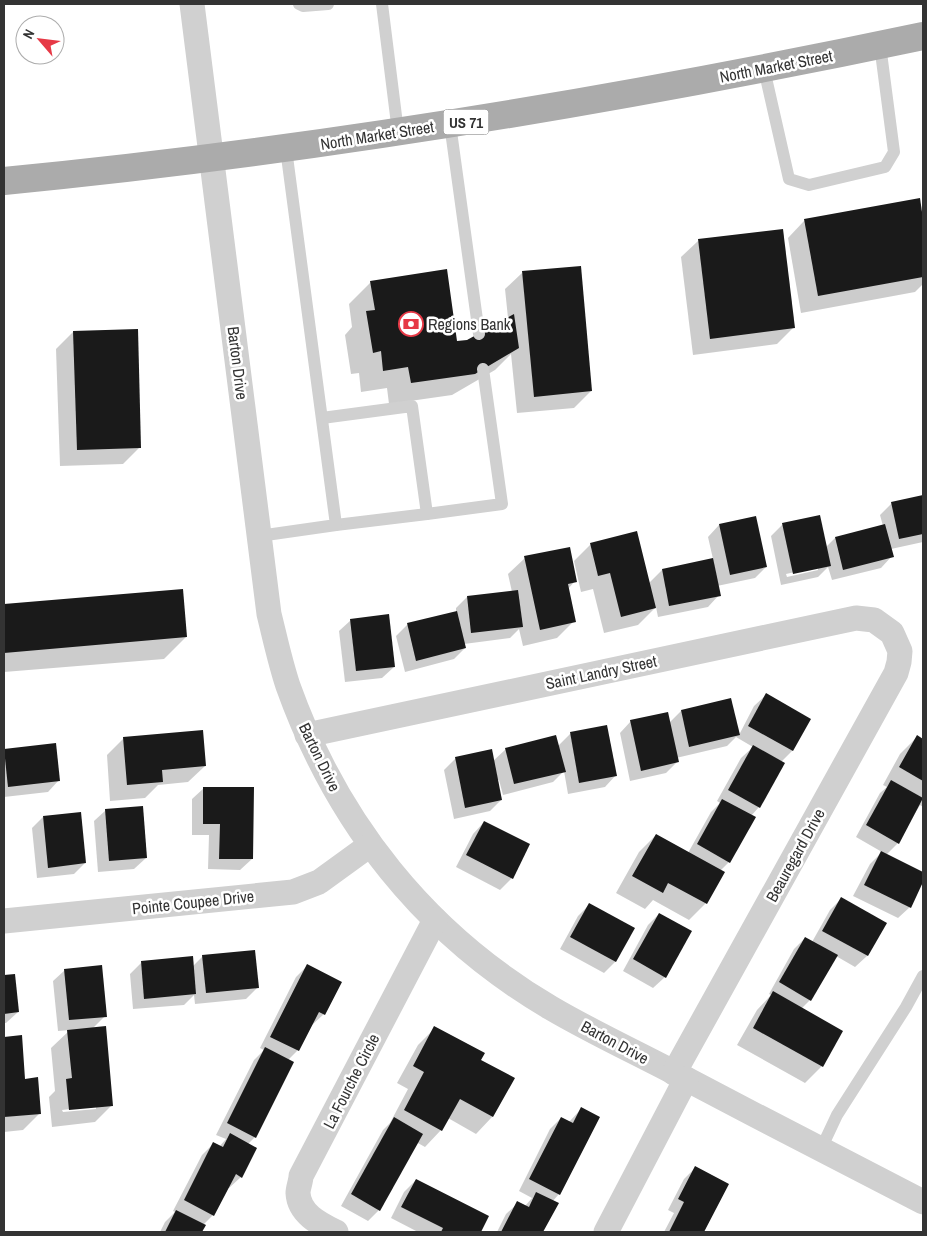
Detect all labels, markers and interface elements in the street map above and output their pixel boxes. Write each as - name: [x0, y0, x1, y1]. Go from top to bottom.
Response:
- north arrow: [15, 15, 65, 65]
- text: N: [19, 26, 38, 42]
- street label: North Market Street: [718, 44, 835, 88]
- road number: US 71: [444, 110, 488, 134]
- street label: North Market Street: [319, 115, 436, 155]
- bank icon: Regions Bank: [398, 311, 424, 337]
- place label: Regions Bank: [428, 313, 511, 335]
- street label: Barton Drive: [223, 325, 253, 401]
- street label: Saint Landry Street: [543, 649, 659, 695]
- street label: Barton Drive: [294, 719, 346, 795]
- street label: Beauregard Drive: [760, 804, 830, 906]
- street label: Pointe Coupee Drive: [131, 885, 255, 919]
- street label: Barton Drive: [577, 1015, 653, 1069]
- street label: La Fourche Circle: [318, 1030, 384, 1132]

